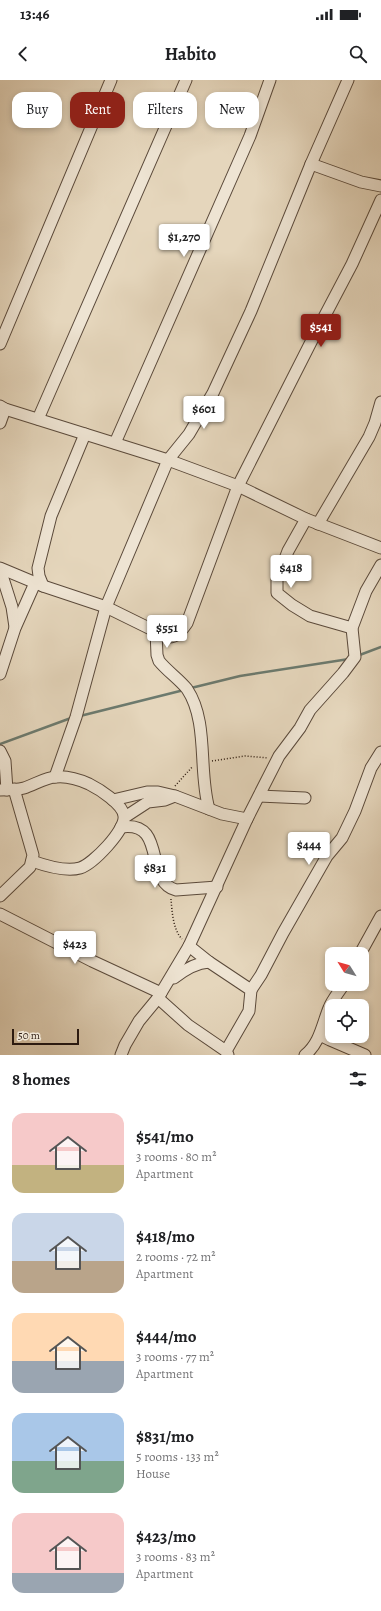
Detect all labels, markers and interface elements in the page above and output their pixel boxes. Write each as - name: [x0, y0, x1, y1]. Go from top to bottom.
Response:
- text: 13:46: [20, 4, 49, 24]
- text: Habito: [165, 42, 216, 66]
- icon: back: [12, 43, 34, 65]
- icon: search: [347, 43, 369, 65]
- chip: Buy: [12, 92, 62, 128]
- chip: Rent: [70, 92, 125, 128]
- chip: Filters: [133, 92, 197, 128]
- chip: New: [205, 92, 259, 128]
- pin: $1,270: [151, 224, 217, 258]
- text: $1,270: [168, 228, 200, 245]
- pin: $541: [297, 314, 345, 348]
- text: $541: [310, 318, 332, 335]
- pin: $601: [180, 396, 228, 430]
- text: $601: [192, 400, 216, 417]
- pin: $418: [267, 555, 315, 589]
- text: $418: [279, 559, 303, 576]
- pin: $551: [143, 615, 191, 649]
- text: $551: [156, 619, 178, 636]
- pin: $444: [285, 832, 333, 866]
- text: $444: [297, 836, 321, 853]
- pin: $831: [131, 855, 179, 889]
- text: $831: [144, 859, 166, 876]
- pin: $423: [51, 931, 99, 965]
- text: $423: [63, 935, 87, 952]
- north arrow: [325, 947, 369, 991]
- map controls: [325, 947, 369, 1043]
- button: locate: [325, 999, 369, 1043]
- scale bar: [12, 1027, 79, 1046]
- text: 50 m: [18, 1028, 40, 1043]
- text: 8 homes: [12, 1068, 70, 1091]
- icon: filters: [347, 1068, 369, 1090]
- text: $541/mo: [136, 1125, 194, 1148]
- icon: home: [44, 1129, 92, 1177]
- text: 3 rooms · 80 m²: [136, 1148, 216, 1165]
- text: Apartment: [136, 1165, 194, 1182]
- text: $418/mo: [136, 1225, 195, 1248]
- icon: home: [44, 1229, 92, 1277]
- text: 2 rooms · 72 m²: [136, 1248, 216, 1265]
- text: Apartment: [136, 1265, 194, 1282]
- text: $444/mo: [136, 1325, 197, 1348]
- icon: home: [44, 1329, 92, 1377]
- text: 3 rooms · 77 m²: [136, 1348, 214, 1365]
- text: Apartment: [136, 1365, 194, 1382]
- text: $831/mo: [136, 1425, 194, 1448]
- icon: home: [44, 1429, 92, 1477]
- text: 5 rooms · 133 m²: [136, 1448, 219, 1465]
- text: House: [136, 1465, 170, 1482]
- text: $423/mo: [136, 1525, 196, 1548]
- icon: home: [44, 1529, 92, 1577]
- text: 3 rooms · 83 m²: [136, 1548, 215, 1565]
- text: Apartment: [136, 1565, 194, 1582]

